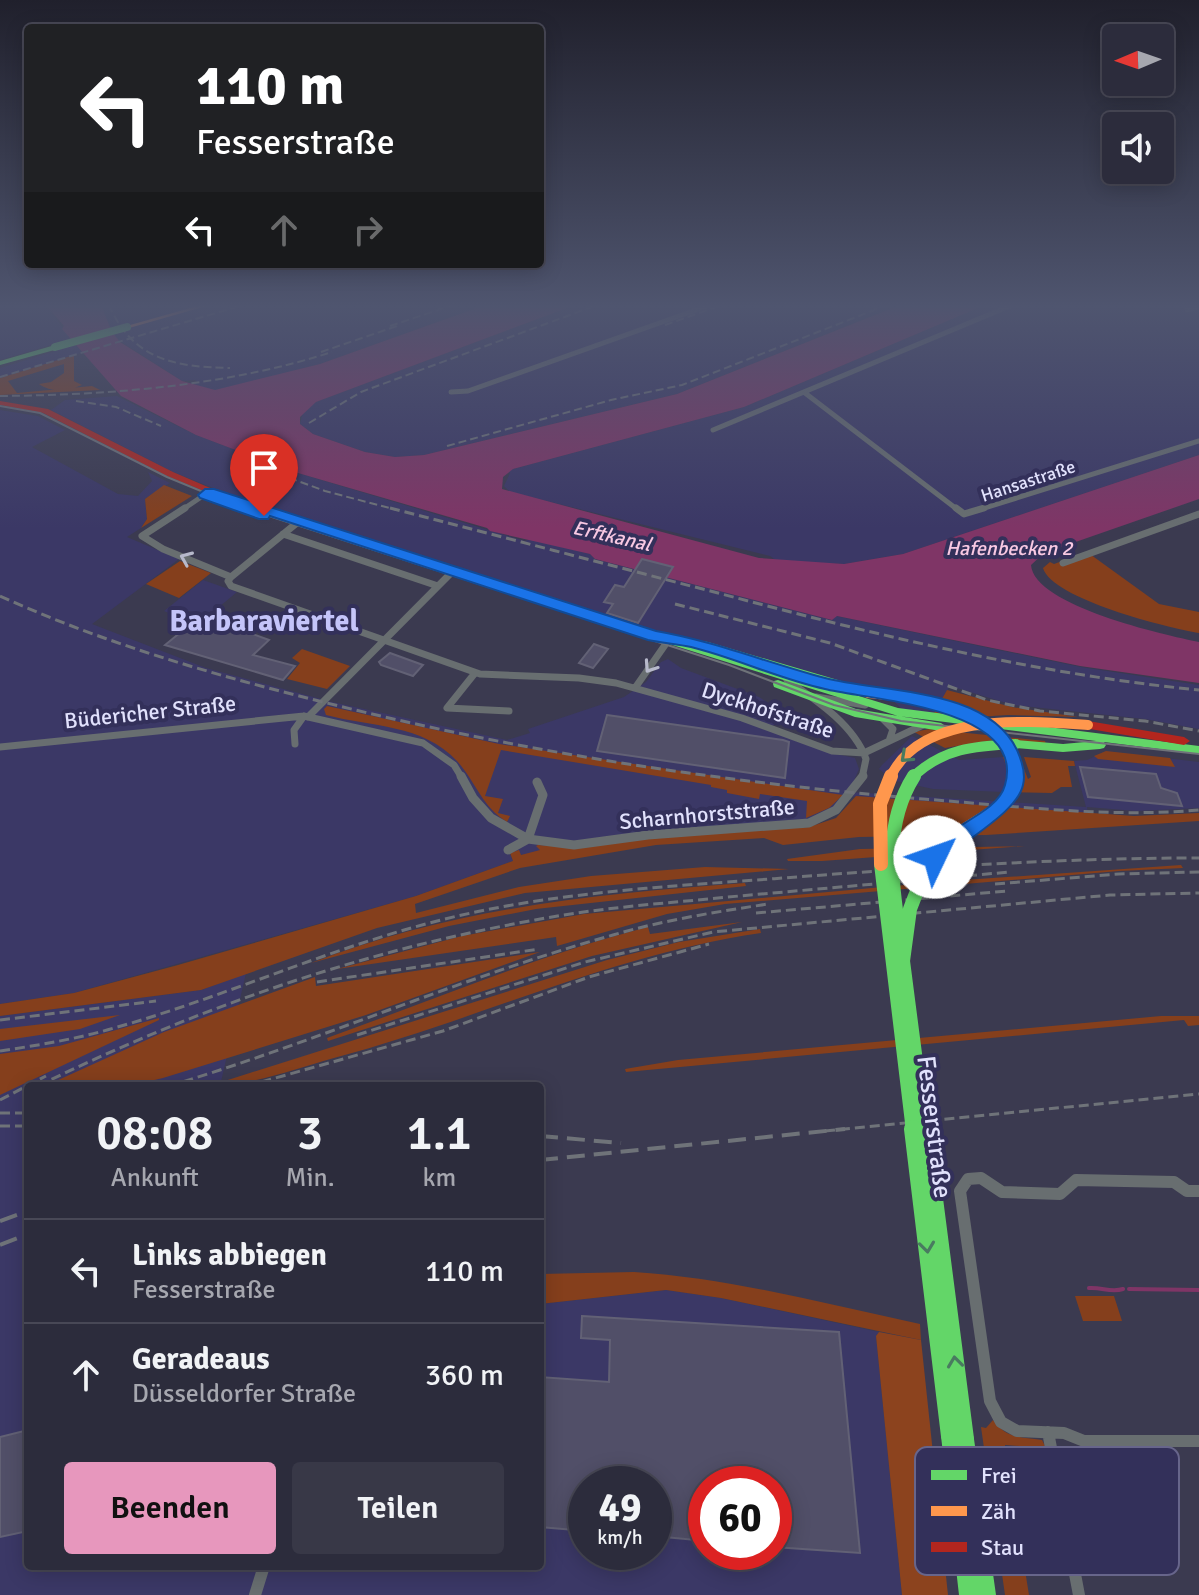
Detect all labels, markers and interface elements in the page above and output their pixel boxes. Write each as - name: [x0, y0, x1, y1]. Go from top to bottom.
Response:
- north arrow: [1102, 24, 1174, 96]
- map controls: [1102, 24, 1174, 184]
- text: 110 m: [196, 51, 344, 120]
- icon: left: [64, 56, 168, 160]
- button: sound: [1102, 112, 1174, 184]
- text: Fesserstraße: [196, 120, 395, 165]
- icon: left: [178, 208, 222, 252]
- icon: ahead: [262, 208, 306, 252]
- icon: right: [346, 208, 390, 252]
- pin: [230, 434, 298, 516]
- icon: arrive: [242, 446, 286, 490]
- street label: Hansastraße: [978, 455, 1078, 507]
- water label: Erftkanal: [570, 515, 656, 558]
- water label: Hafenbecken 2: [946, 536, 1074, 561]
- one-way arrow: [179, 552, 194, 568]
- district label: Barbaraviertel: [169, 603, 359, 640]
- one-way arrow: [645, 658, 660, 672]
- street label: Dyckhofstraße: [698, 676, 838, 744]
- street label: Büdericher Straße: [63, 690, 237, 734]
- one-way arrow: [901, 747, 915, 762]
- street label: Scharnhorststraße: [618, 793, 796, 835]
- position arrow: [893, 815, 977, 899]
- street label: Fesserstraße: [909, 1054, 959, 1200]
- text: 08:08: [96, 1104, 213, 1163]
- text: 3: [297, 1104, 323, 1163]
- text: 1.1: [407, 1104, 472, 1163]
- text: Ankunft: [111, 1162, 199, 1194]
- text: Min.: [286, 1162, 335, 1194]
- text: km: [422, 1162, 456, 1194]
- text: Links abbiegen: [132, 1237, 327, 1274]
- one-way arrow: [918, 1240, 935, 1254]
- icon: left: [64, 1249, 108, 1293]
- text: 110 m: [425, 1253, 504, 1290]
- text: Fesserstraße: [132, 1274, 276, 1306]
- text: Geradeaus: [132, 1341, 270, 1378]
- icon: ahead: [64, 1353, 108, 1397]
- one-way arrow: [947, 1355, 964, 1369]
- text: 360 m: [425, 1357, 504, 1394]
- text: Düsseldorfer Straße: [132, 1378, 356, 1410]
- legend: [915, 1447, 1179, 1575]
- button: Beenden: [64, 1462, 276, 1554]
- button: Teilen: [292, 1462, 504, 1554]
- text: Frei: [981, 1462, 1017, 1489]
- speed limit sign: 60: [688, 1466, 792, 1570]
- text: 49: [598, 1483, 642, 1533]
- text: Zäh: [981, 1498, 1016, 1525]
- text: km/h: [597, 1525, 643, 1550]
- text: Stau: [981, 1534, 1024, 1561]

